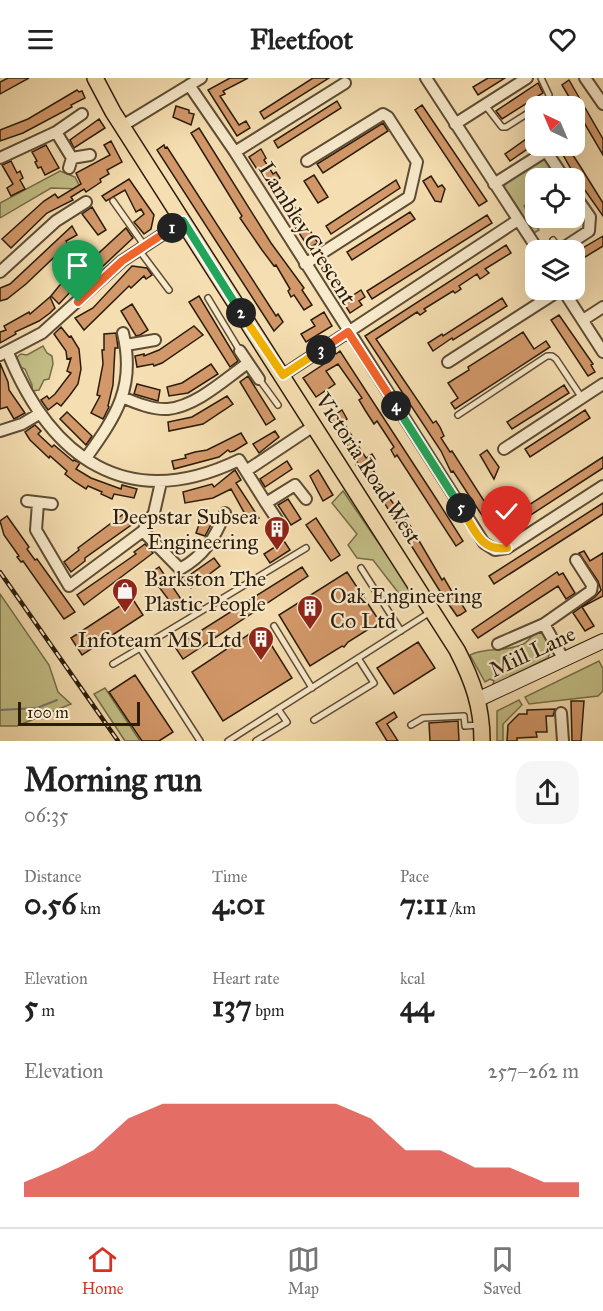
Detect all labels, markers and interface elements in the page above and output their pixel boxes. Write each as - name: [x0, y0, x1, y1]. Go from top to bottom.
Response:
- icon: menu: [24, 23, 57, 56]
- text: Fleetfoot: [250, 23, 353, 56]
- icon: heart: [546, 23, 579, 56]
- north arrow: [525, 96, 585, 156]
- map controls: [525, 96, 585, 300]
- street label: Lambley Crescent: [253, 157, 362, 310]
- button: locate: [525, 168, 585, 228]
- pin: 1: [157, 213, 187, 243]
- text: 1: [169, 218, 175, 237]
- pin: [52, 240, 103, 302]
- button: layers: [525, 240, 585, 300]
- icon: arrive: [61, 249, 94, 282]
- pin: 2: [226, 298, 256, 328]
- text: 2: [237, 303, 245, 322]
- pin: 3: [306, 335, 336, 365]
- text: 3: [318, 340, 324, 359]
- street label: Victoria Road West: [309, 387, 428, 549]
- pin: 4: [381, 391, 411, 421]
- text: 4: [392, 396, 400, 415]
- pin: [481, 486, 532, 548]
- pin: 5: [446, 493, 476, 523]
- icon: check: [490, 495, 523, 528]
- text: 5: [457, 498, 465, 517]
- place label: Deepstar Subsea Engineering: [112, 503, 259, 555]
- building icon: Deepstar Subsea Engineering: [262, 514, 292, 552]
- place label: Barkston The Plastic People: [144, 565, 266, 617]
- shop icon: Barkston The Plastic People: [110, 576, 140, 614]
- place label: Oak Engineering Co Ltd: [330, 582, 482, 634]
- building icon: Oak Engineering Co Ltd: [295, 593, 325, 631]
- street label: Mill Lane: [485, 620, 580, 683]
- building icon: Infoteam MS Ltd: [246, 624, 276, 662]
- place label: Infoteam MS Ltd: [78, 626, 242, 653]
- scale bar: [18, 699, 140, 726]
- text: 100 m: [27, 703, 69, 722]
- text: Morning run: [24, 760, 202, 800]
- button: share: [516, 761, 579, 824]
- text: 06:35: [24, 803, 68, 827]
- text: Distance: [24, 867, 81, 886]
- text: Time: [212, 867, 247, 886]
- text: Pace: [400, 867, 429, 886]
- text: 0.56: [24, 886, 77, 922]
- text: 4:01: [212, 886, 265, 922]
- text: 7:11: [400, 886, 447, 922]
- text: km: [77, 899, 101, 918]
- text: /km: [447, 899, 476, 918]
- text: Elevation: [24, 969, 88, 988]
- text: Heart rate: [212, 969, 279, 988]
- text: kcal: [400, 969, 425, 988]
- text: 5: [24, 988, 38, 1024]
- text: 137: [212, 988, 252, 1024]
- text: 44: [400, 988, 433, 1024]
- text: m: [38, 1001, 55, 1020]
- text: bpm: [252, 1001, 284, 1020]
- text: Elevation: [24, 1059, 103, 1083]
- text: 257–262 m: [488, 1059, 579, 1083]
- tab: Home: [82, 1243, 124, 1298]
- tab: Map: [287, 1243, 320, 1298]
- tab: Saved: [483, 1243, 521, 1298]

